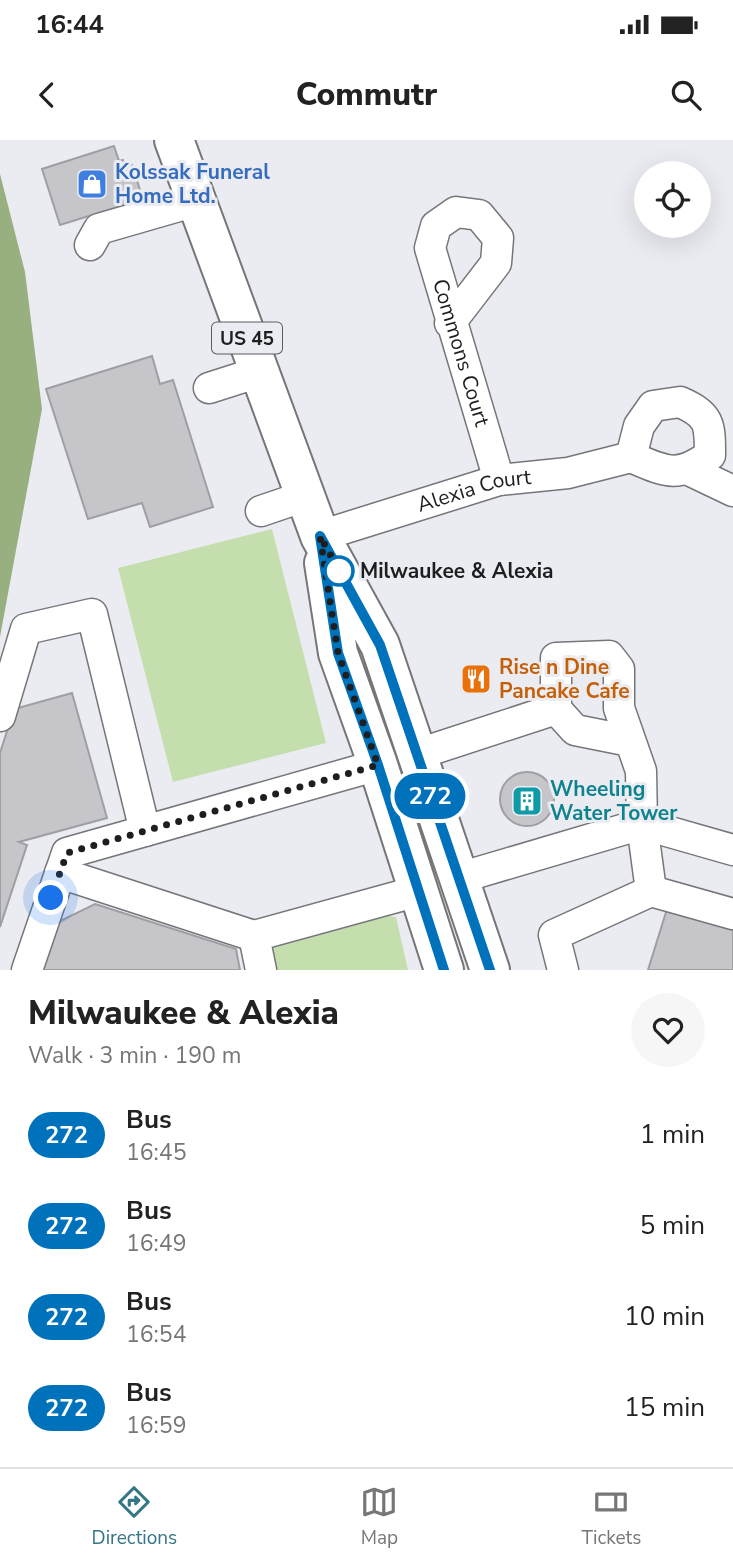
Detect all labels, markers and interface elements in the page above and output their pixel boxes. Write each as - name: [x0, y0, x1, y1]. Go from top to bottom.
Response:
- text: 16:44: [35, 7, 104, 42]
- text: Commutr: [296, 73, 437, 116]
- icon: back: [28, 76, 66, 114]
- icon: search: [667, 76, 705, 114]
- place label: Kolssak Funeral Home Ltd.: [115, 158, 270, 210]
- map controls: [634, 161, 711, 238]
- button: locate: [634, 161, 711, 238]
- shop icon: Kolssak Funeral Home Ltd.: [75, 167, 109, 201]
- street label: Commons Court: [426, 275, 496, 430]
- road number: US 45: [212, 322, 282, 354]
- street label: Alexia Court: [414, 463, 533, 519]
- marker: Milwaukee & Alexia: [324, 556, 354, 586]
- place label: Milwaukee & Alexia: [360, 557, 554, 585]
- place label: Rise n Dine Pancake Cafe: [499, 653, 630, 705]
- restaurant icon: Rise n Dine Pancake Cafe: [459, 662, 493, 696]
- line badge: 272: [390, 773, 470, 819]
- place label: Wheeling Water Tower: [550, 775, 678, 827]
- text: 272: [408, 780, 452, 812]
- building icon: Wheeling Water Tower: [510, 784, 544, 818]
- your location: [33, 880, 68, 915]
- text: Milwaukee & Alexia: [28, 991, 339, 1036]
- button: heart: [631, 993, 705, 1067]
- text: Walk · 3 min · 190 m: [28, 1040, 241, 1071]
- text: Bus: [126, 1102, 172, 1137]
- text: 1 min: [640, 1117, 705, 1152]
- text: 272: [45, 1119, 88, 1151]
- text: 16:45: [126, 1137, 186, 1168]
- text: Bus: [126, 1193, 172, 1228]
- text: 5 min: [640, 1208, 705, 1243]
- text: 272: [45, 1210, 88, 1242]
- text: 16:49: [126, 1228, 186, 1259]
- text: Bus: [126, 1284, 172, 1319]
- text: 10 min: [624, 1299, 705, 1334]
- text: 272: [45, 1301, 88, 1333]
- text: 16:54: [126, 1319, 186, 1350]
- text: Bus: [126, 1375, 172, 1410]
- text: 15 min: [624, 1390, 705, 1425]
- text: 272: [45, 1392, 88, 1424]
- text: 16:59: [126, 1410, 186, 1441]
- tab: Directions: [92, 1483, 177, 1551]
- tab: Map: [360, 1483, 398, 1551]
- tab: Tickets: [582, 1483, 641, 1551]

